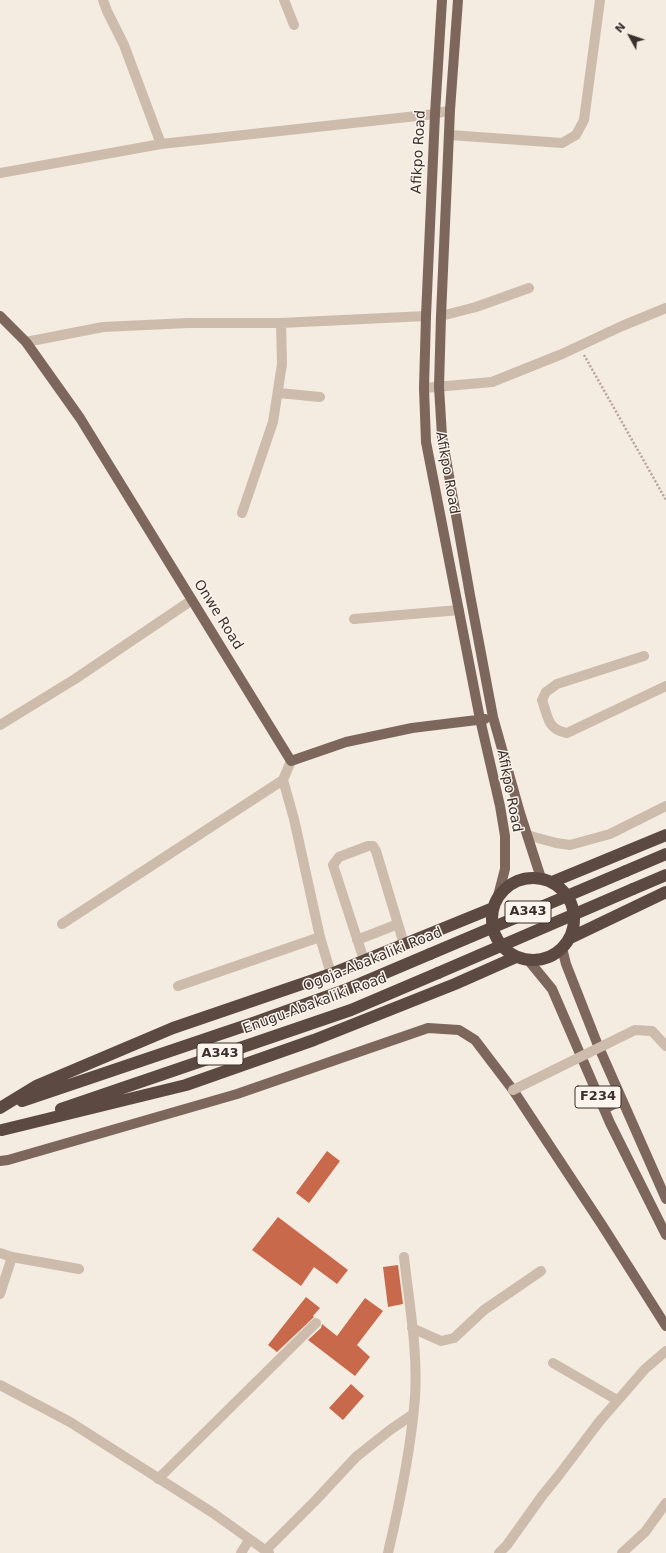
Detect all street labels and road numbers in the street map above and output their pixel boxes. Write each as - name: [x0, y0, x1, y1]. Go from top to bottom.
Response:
- street label: Afikpo Road: [408, 110, 430, 194]
- street label: Afikpo Road: [431, 430, 463, 516]
- street label: Onwe Road: [190, 577, 246, 653]
- street label: Afikpo Road: [493, 748, 525, 834]
- road number: A343: [505, 901, 551, 923]
- street label: Ogoja-Abakaliki Road: [301, 924, 445, 996]
- street label: Enugu-Abakaliki Road: [241, 970, 389, 1038]
- road number: A343: [197, 1043, 243, 1065]
- road number: F234: [575, 1086, 621, 1108]

